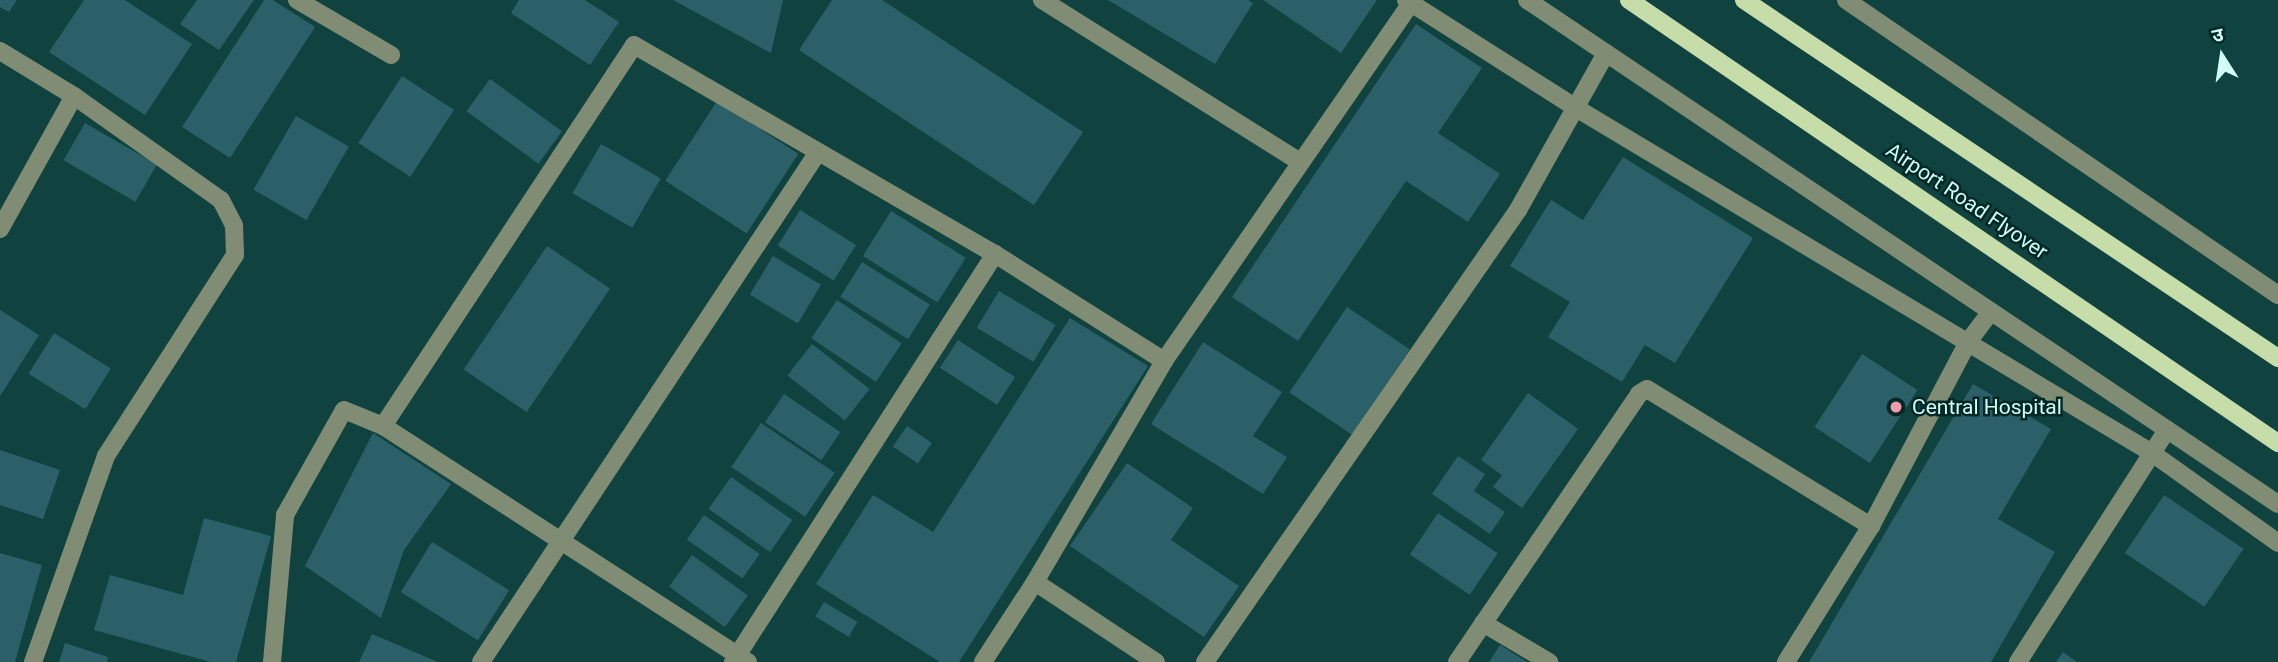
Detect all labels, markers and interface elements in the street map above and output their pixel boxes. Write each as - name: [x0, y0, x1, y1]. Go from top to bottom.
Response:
- north arrow: [2187, 21, 2257, 91]
- text: उ: [2210, 23, 2225, 47]
- street label: Airport Road Flyover: [1881, 138, 2053, 264]
- place label: Central Hospital: [1912, 394, 2062, 420]
- marker: Central Hospital: [1886, 397, 1906, 417]

